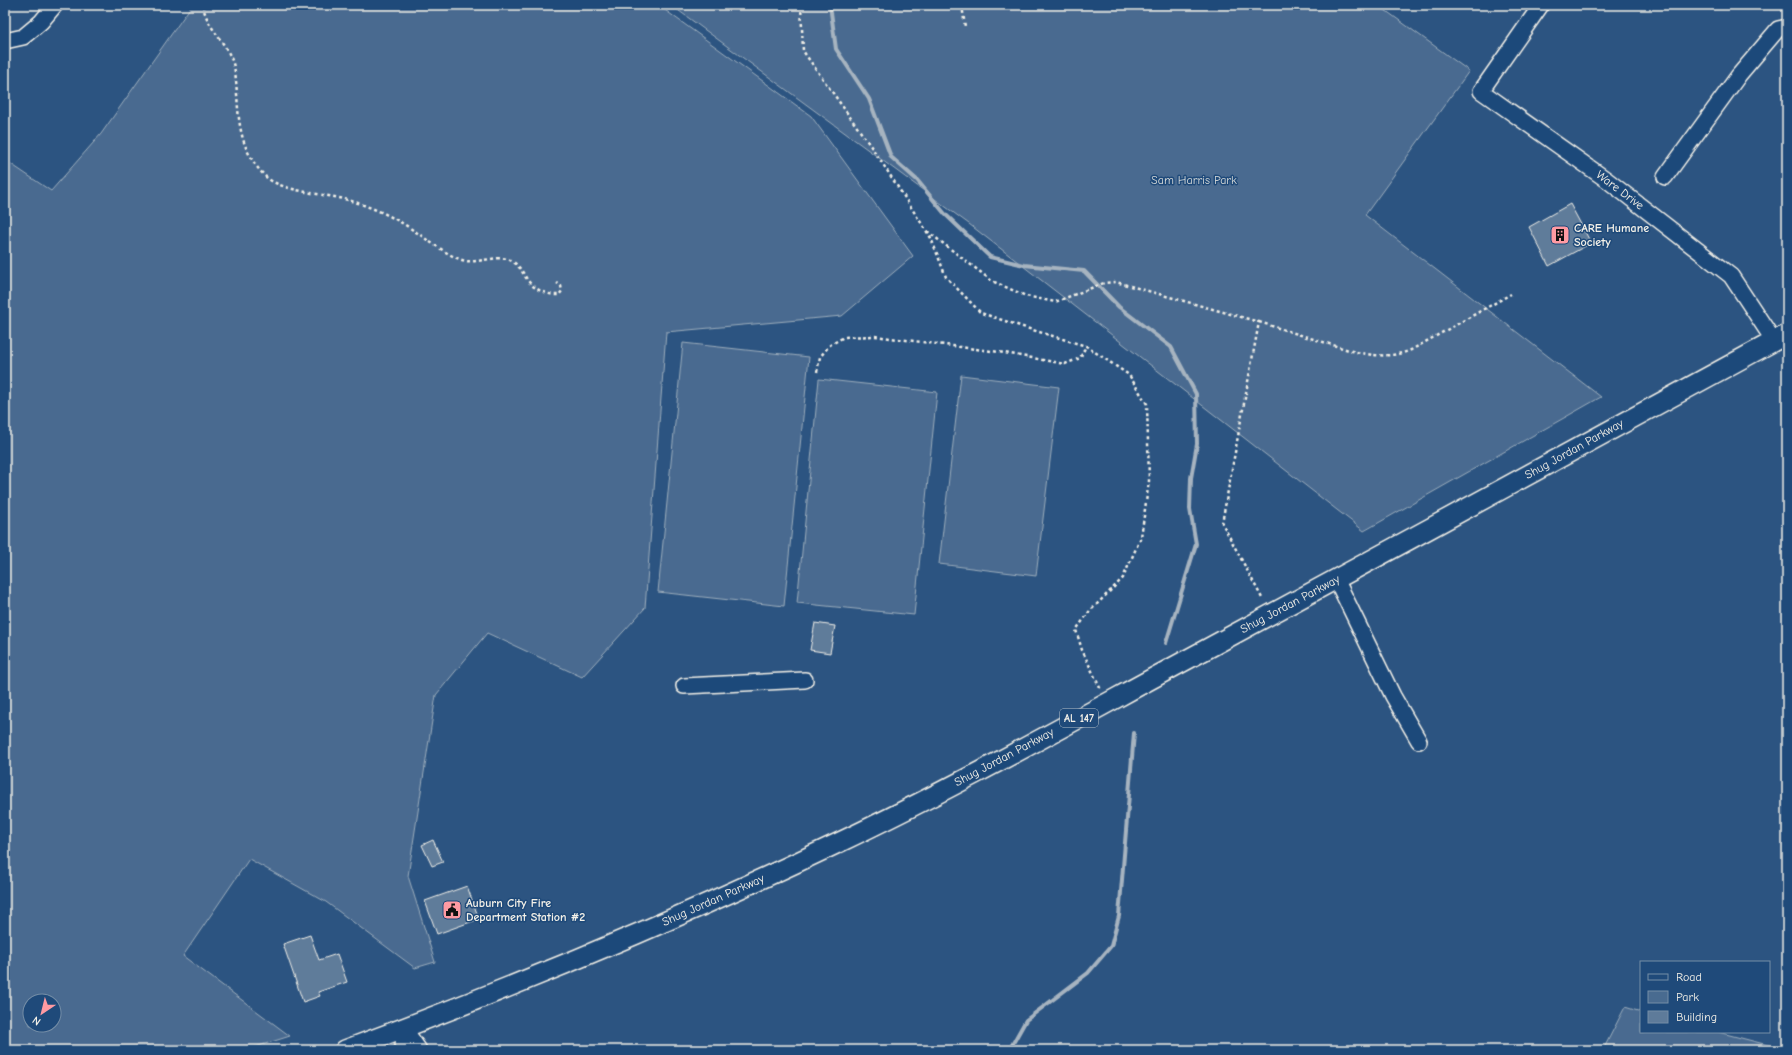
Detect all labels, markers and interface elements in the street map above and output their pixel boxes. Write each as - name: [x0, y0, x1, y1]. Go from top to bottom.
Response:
- street label: Ware Drive: [1593, 168, 1647, 212]
- park label: Sam Harris Park: [1151, 173, 1237, 187]
- place label: CARE Humane Society: [1574, 221, 1649, 249]
- building icon: CARE Humane Society: [1549, 224, 1571, 246]
- street label: Shug Jordan Parkway: [1522, 416, 1626, 482]
- street label: Shug Jordan Parkway: [1238, 572, 1343, 636]
- road number: AL 147: [1060, 709, 1098, 727]
- street label: Shug Jordan Parkway: [952, 725, 1057, 789]
- street label: Shug Jordan Parkway: [660, 871, 767, 929]
- place label: Auburn City Fire Department Station #2: [466, 896, 585, 924]
- public building icon: Auburn City Fire Department Station #2: [441, 899, 463, 921]
- legend: [1640, 961, 1770, 1033]
- text: Road: [1676, 970, 1702, 984]
- text: Park: [1676, 990, 1699, 1004]
- north arrow: [22, 993, 62, 1033]
- text: Building: [1676, 1010, 1717, 1024]
- text: N: [30, 1013, 43, 1028]

